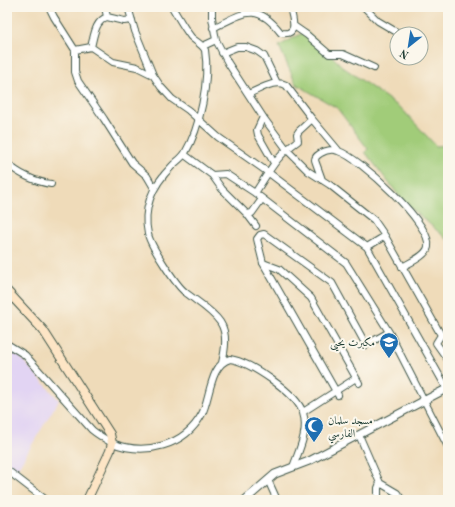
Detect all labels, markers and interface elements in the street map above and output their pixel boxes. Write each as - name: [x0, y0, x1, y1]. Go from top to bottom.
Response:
- north arrow: [389, 26, 429, 66]
- text: N: [398, 46, 411, 60]
- school or university icon: مكبرت يحيى: [378, 331, 400, 359]
- place label: مكبرت يحيى: [330, 337, 375, 352]
- mosque icon: مسجد سلمان الفارسي: [303, 415, 325, 443]
- place label: مسجد سلمان الفارسي: [328, 416, 373, 444]

